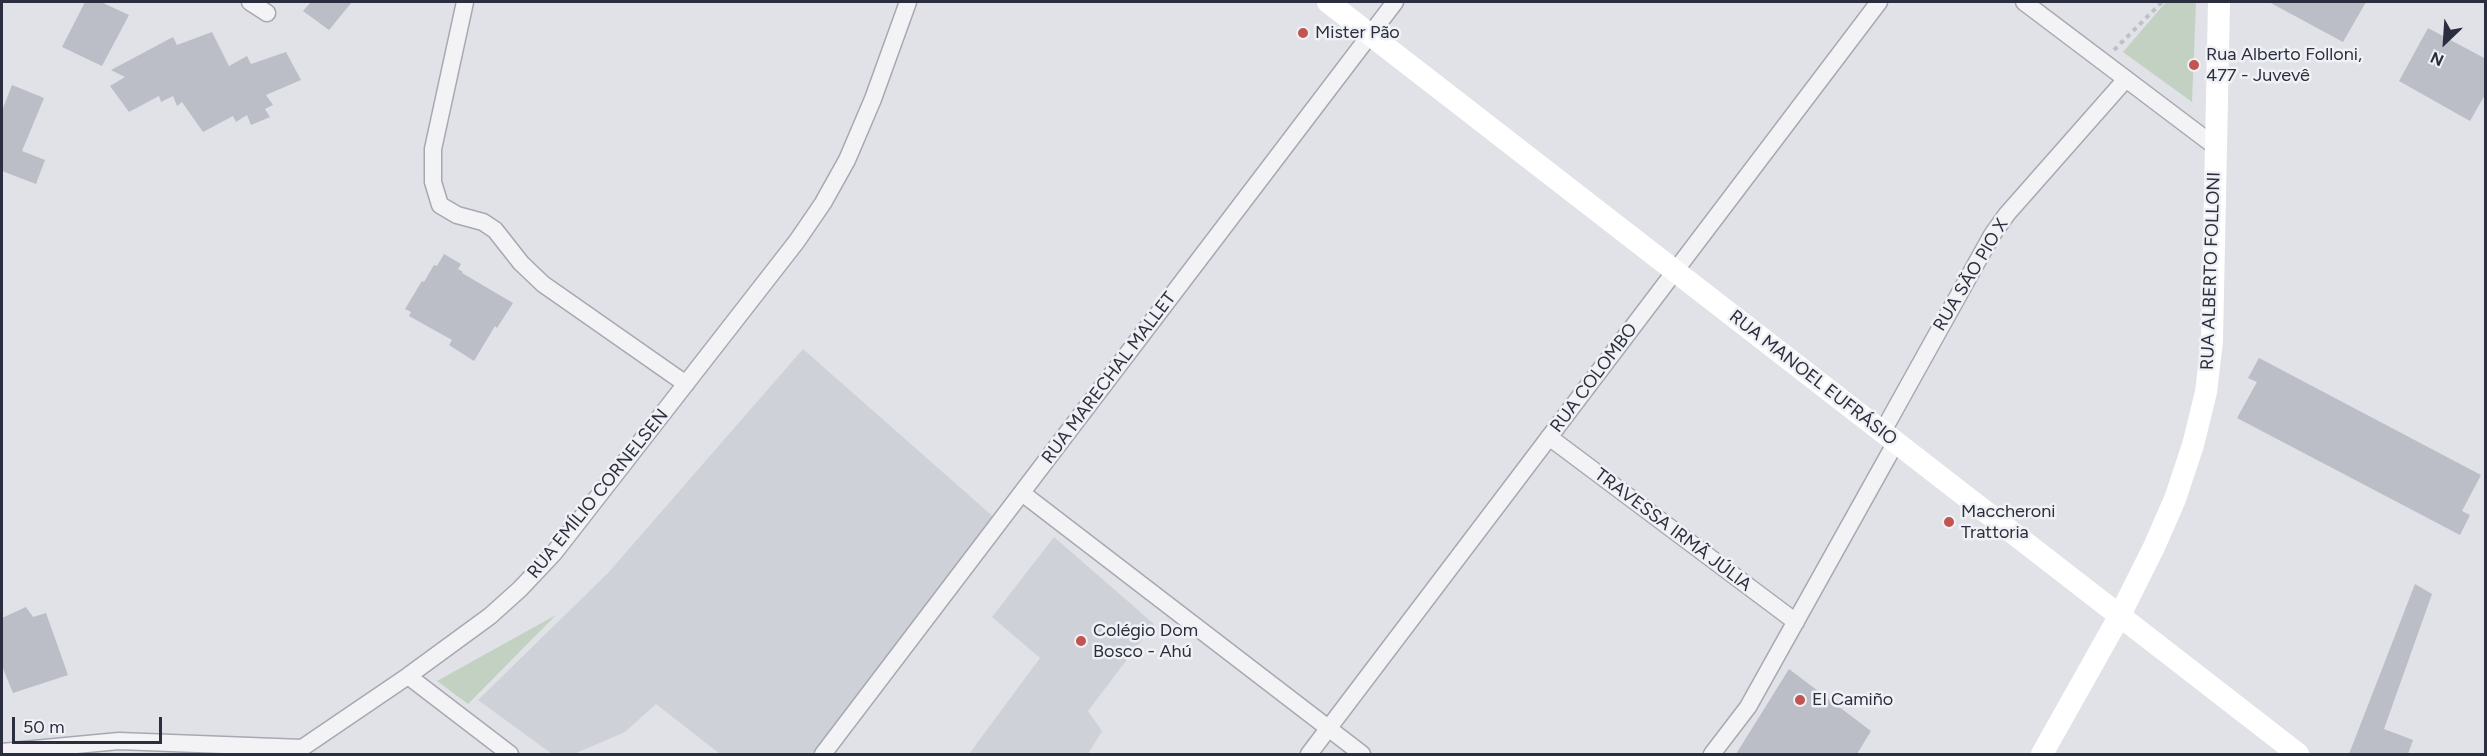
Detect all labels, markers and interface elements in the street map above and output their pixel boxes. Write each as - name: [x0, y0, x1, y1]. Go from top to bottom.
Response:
- north arrow: [2415, 12, 2475, 72]
- place label: Mister Pão: [1315, 22, 1400, 44]
- marker: Mister Pão: [1296, 26, 1310, 40]
- place label: Rua Alberto Folloni, 477 - Juvevê: [2206, 44, 2362, 86]
- text: N: [2428, 48, 2447, 70]
- marker: Rua Alberto Folloni, 477 - Juvevê: [2187, 58, 2201, 72]
- street label: RUA ALBERTO FOLLONI: [2197, 172, 2225, 370]
- street label: RUA SÃO PIO X: [1929, 215, 2013, 335]
- street label: RUA MARECHAL MALLET: [1037, 288, 1181, 468]
- street label: RUA MANOEL EUFRÁSIO: [1725, 306, 1901, 450]
- street label: RUA COLOMBO: [1546, 319, 1642, 437]
- street label: RUA EMÍLIO CORNELSEN: [523, 405, 673, 583]
- street label: TRAVESSA IRMÃ JÚLIA: [1590, 464, 1756, 596]
- place label: Maccheroni Trattoria: [1961, 501, 2055, 544]
- marker: Maccheroni Trattoria: [1942, 515, 1956, 529]
- place label: Colégio Dom Bosco - Ahú: [1093, 620, 1198, 662]
- marker: Colégio Dom Bosco - Ahú: [1074, 634, 1088, 648]
- place label: El Camiño: [1812, 689, 1893, 711]
- marker: El Camiño: [1793, 693, 1807, 707]
- scale bar: [15, 705, 165, 743]
- text: 50 m: [23, 716, 65, 738]

